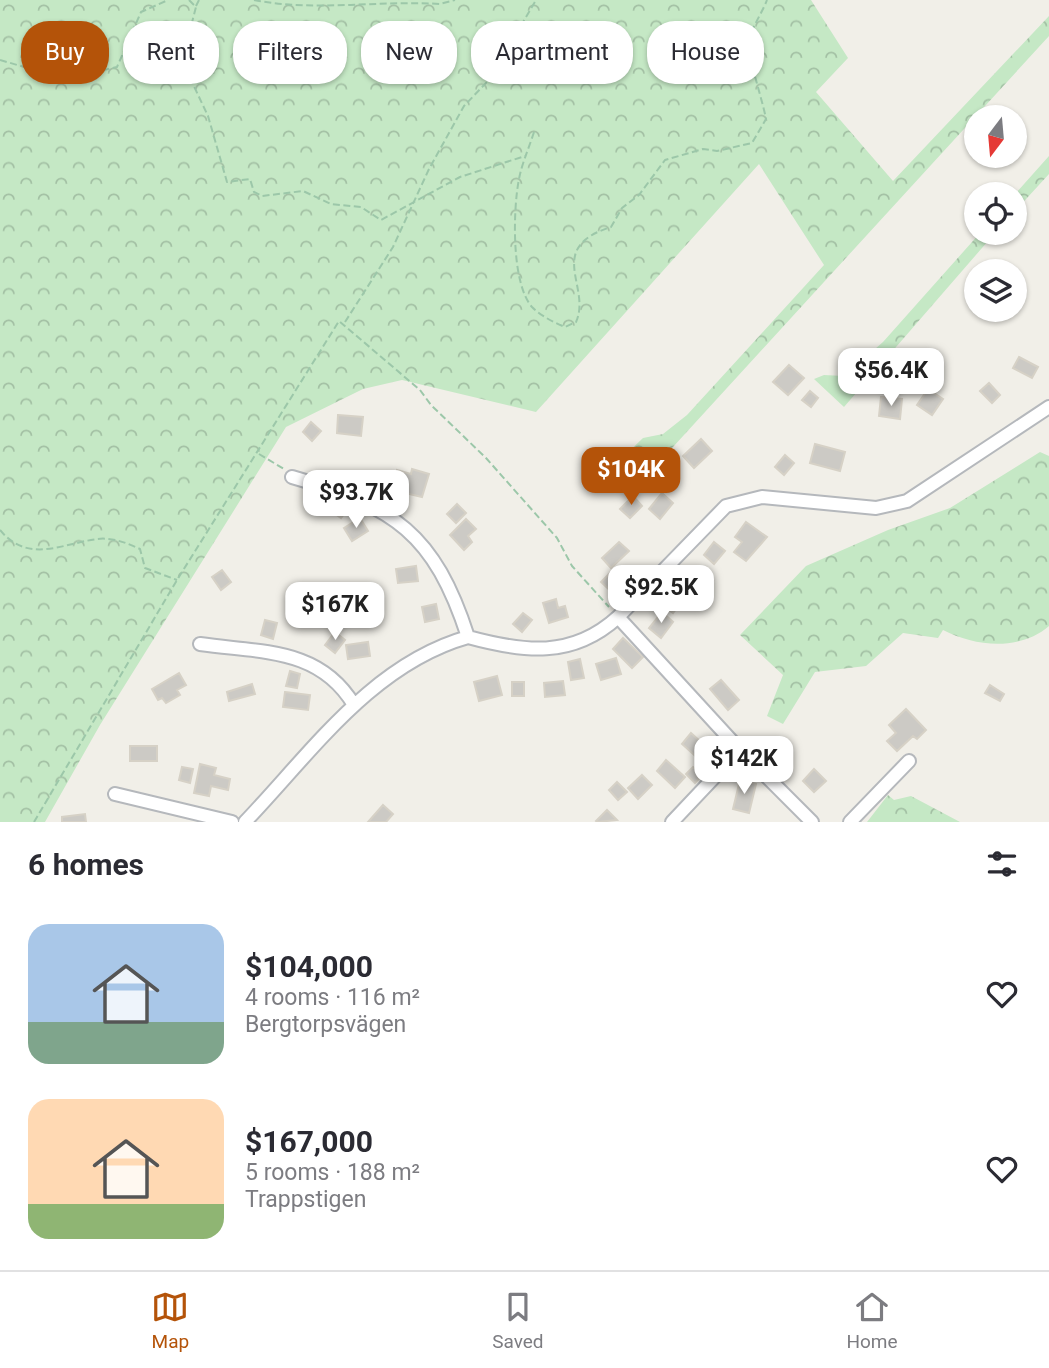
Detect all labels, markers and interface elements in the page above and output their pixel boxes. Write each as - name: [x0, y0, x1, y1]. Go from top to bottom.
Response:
- chip: Buy: [21, 21, 109, 84]
- chip: Rent: [123, 21, 219, 84]
- chip: Filters: [233, 21, 347, 84]
- chip: New: [361, 21, 457, 84]
- chip: Apartment: [471, 21, 633, 84]
- chip: House: [647, 21, 764, 84]
- north arrow: [964, 105, 1027, 168]
- map controls: [964, 105, 1027, 322]
- button: locate: [964, 182, 1027, 245]
- button: layers: [964, 259, 1027, 322]
- pin: $56.4K: [834, 348, 948, 408]
- text: $56.4K: [854, 357, 928, 384]
- pin: $104K: [582, 448, 680, 507]
- text: $104K: [597, 456, 665, 483]
- pin: $93.7K: [299, 470, 413, 530]
- text: $93.7K: [319, 479, 393, 506]
- pin: $92.5K: [604, 566, 718, 625]
- text: $92.5K: [624, 574, 698, 601]
- pin: $167K: [286, 582, 384, 642]
- text: $167K: [301, 591, 369, 618]
- pin: $142K: [695, 736, 793, 796]
- text: $142K: [710, 745, 778, 772]
- icon: filters: [983, 845, 1021, 883]
- text: 6 homes: [28, 847, 144, 882]
- text: $104,000: [245, 949, 373, 984]
- icon: home: [84, 952, 168, 1036]
- icon: heart: [983, 975, 1021, 1013]
- text: 4 rooms · 116 m²: [245, 984, 420, 1011]
- text: Bergtorpsvägen: [245, 1011, 406, 1038]
- text: $167,000: [245, 1124, 373, 1159]
- icon: home: [84, 1127, 168, 1211]
- icon: heart: [983, 1150, 1021, 1188]
- text: 5 rooms · 188 m²: [245, 1159, 420, 1186]
- text: Trappstigen: [245, 1186, 366, 1213]
- tab: Map: [151, 1288, 189, 1353]
- tab: Saved: [492, 1288, 544, 1353]
- tab: Home: [846, 1288, 898, 1353]

